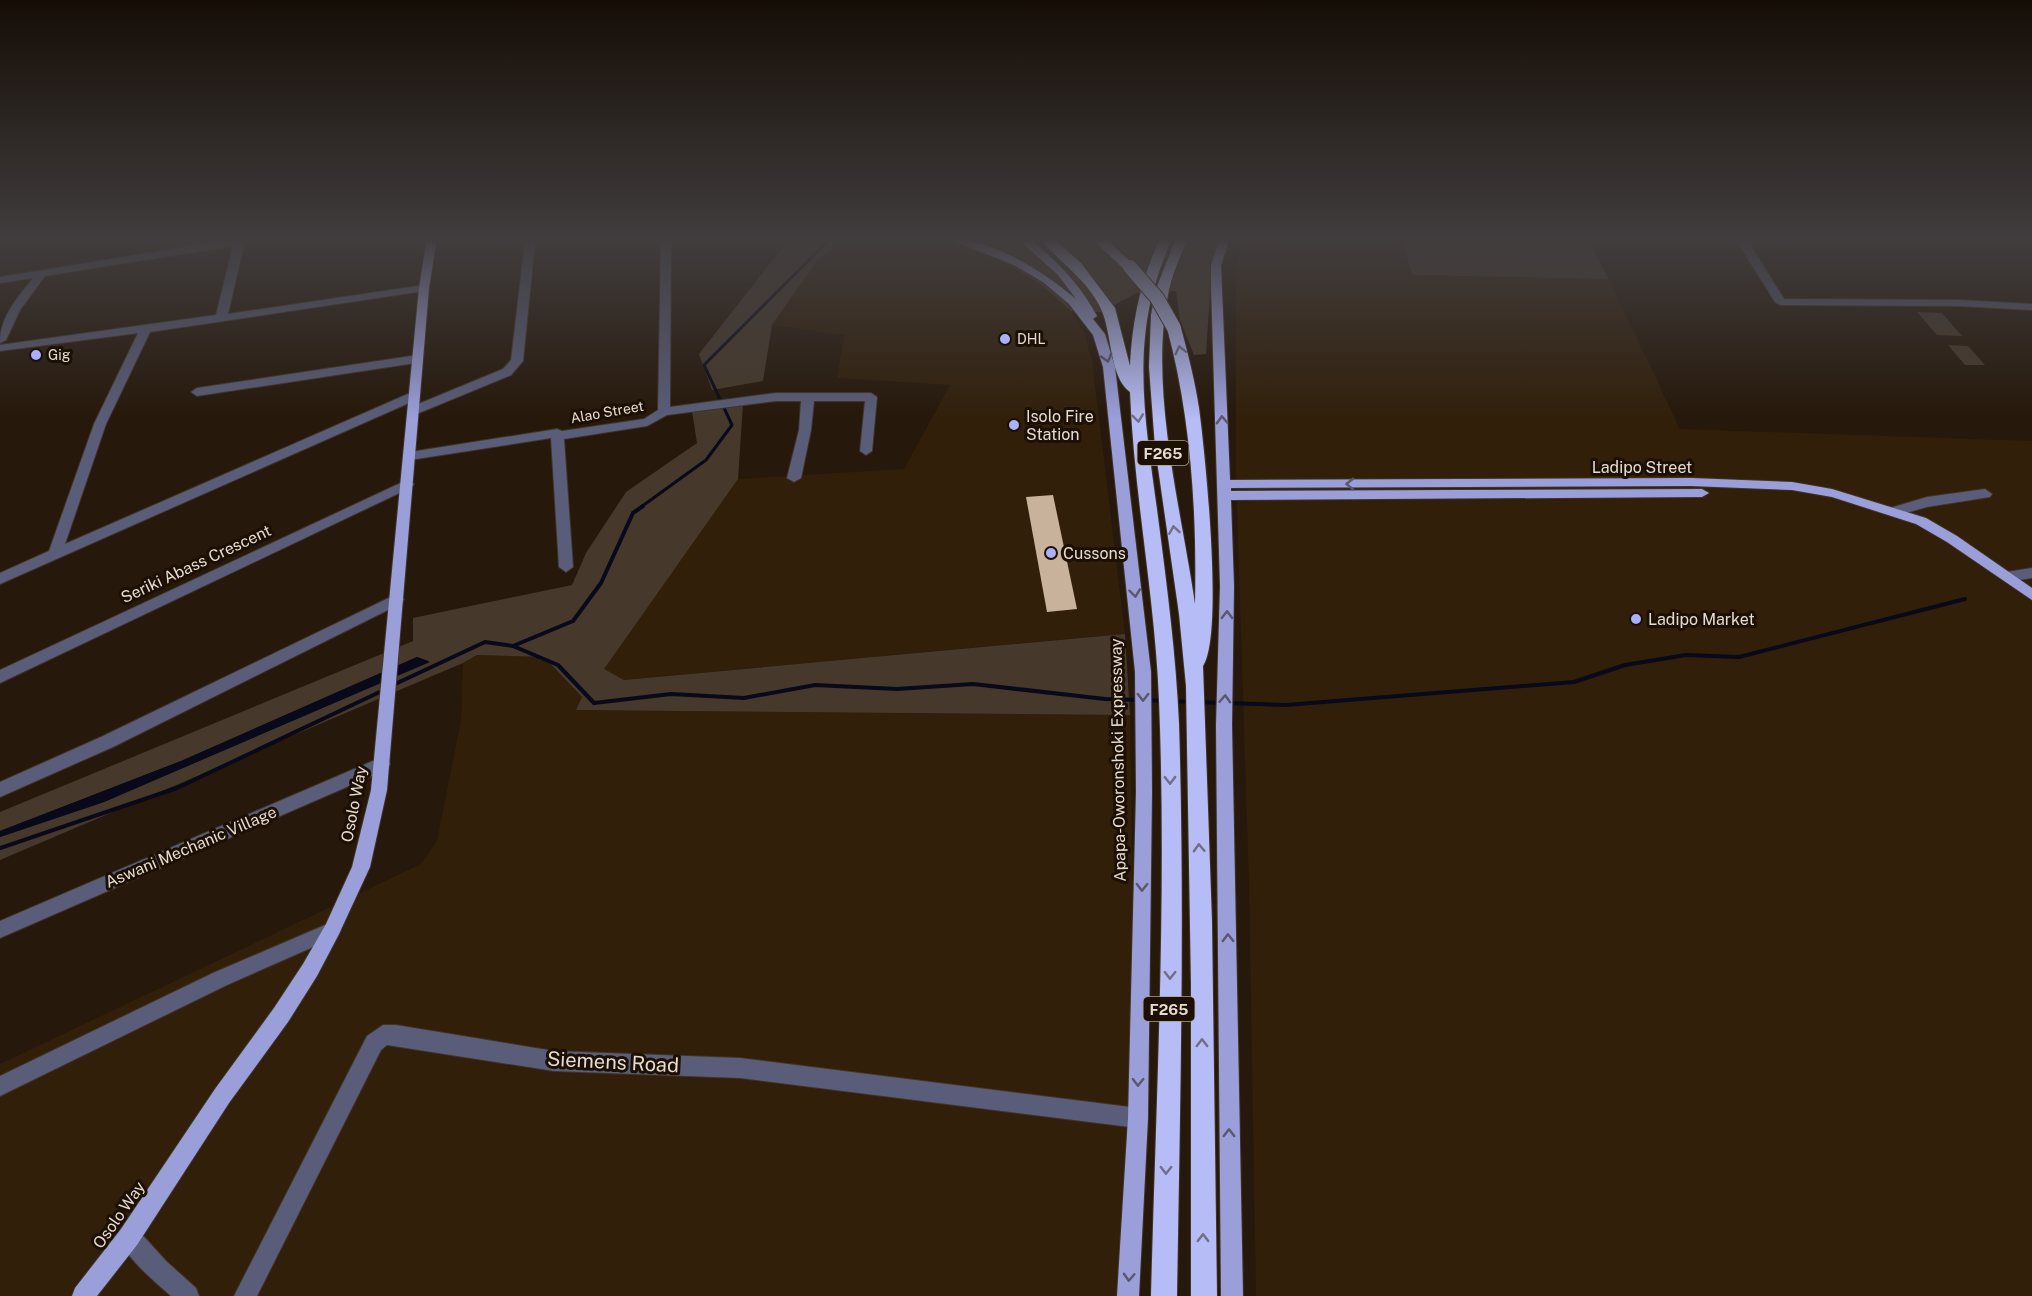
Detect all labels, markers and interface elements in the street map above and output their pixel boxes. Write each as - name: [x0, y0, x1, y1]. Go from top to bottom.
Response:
- place label: DHL: [1017, 331, 1046, 347]
- marker: DHL: [998, 332, 1012, 346]
- one-way arrow: [1175, 345, 1188, 355]
- place label: Gig: [48, 347, 71, 363]
- marker: Gig: [29, 348, 43, 362]
- one-way arrow: [1100, 352, 1112, 363]
- street label: Alao Street: [569, 398, 645, 426]
- place label: Isolo Fire Station: [1026, 407, 1094, 444]
- one-way arrow: [1131, 413, 1144, 423]
- one-way arrow: [1216, 416, 1229, 425]
- marker: Isolo Fire Station: [1007, 418, 1021, 432]
- road number: F265: [1138, 441, 1188, 465]
- street label: Ladipo Street: [1592, 458, 1692, 477]
- one-way arrow: [1346, 478, 1355, 490]
- street label: Seriki Abass Crescent: [118, 521, 274, 607]
- one-way arrow: [1168, 526, 1180, 535]
- place label: Cussons: [1063, 544, 1126, 563]
- marker: Cussons: [1044, 546, 1058, 560]
- one-way arrow: [1128, 589, 1140, 598]
- place label: Ladipo Market: [1648, 610, 1755, 629]
- one-way arrow: [1221, 611, 1233, 620]
- marker: Ladipo Market: [1629, 612, 1643, 626]
- street label: Apapa-Oworonshoki Expressway: [1106, 638, 1130, 882]
- one-way arrow: [1137, 693, 1149, 702]
- one-way arrow: [1219, 695, 1232, 704]
- street label: Osolo Way: [337, 764, 371, 844]
- one-way arrow: [1164, 776, 1176, 785]
- street label: Aswani Mechanic Village: [102, 802, 280, 892]
- one-way arrow: [1193, 843, 1206, 852]
- one-way arrow: [1136, 882, 1148, 891]
- one-way arrow: [1222, 933, 1234, 942]
- one-way arrow: [1164, 971, 1176, 980]
- road number: F265: [1144, 997, 1194, 1021]
- one-way arrow: [1196, 1038, 1208, 1047]
- street label: Siemens Road: [546, 1047, 680, 1077]
- one-way arrow: [1132, 1077, 1145, 1086]
- one-way arrow: [1223, 1128, 1235, 1137]
- one-way arrow: [1160, 1165, 1173, 1174]
- street label: Osolo Way: [89, 1177, 149, 1252]
- one-way arrow: [1197, 1233, 1209, 1242]
- one-way arrow: [1122, 1272, 1135, 1281]

